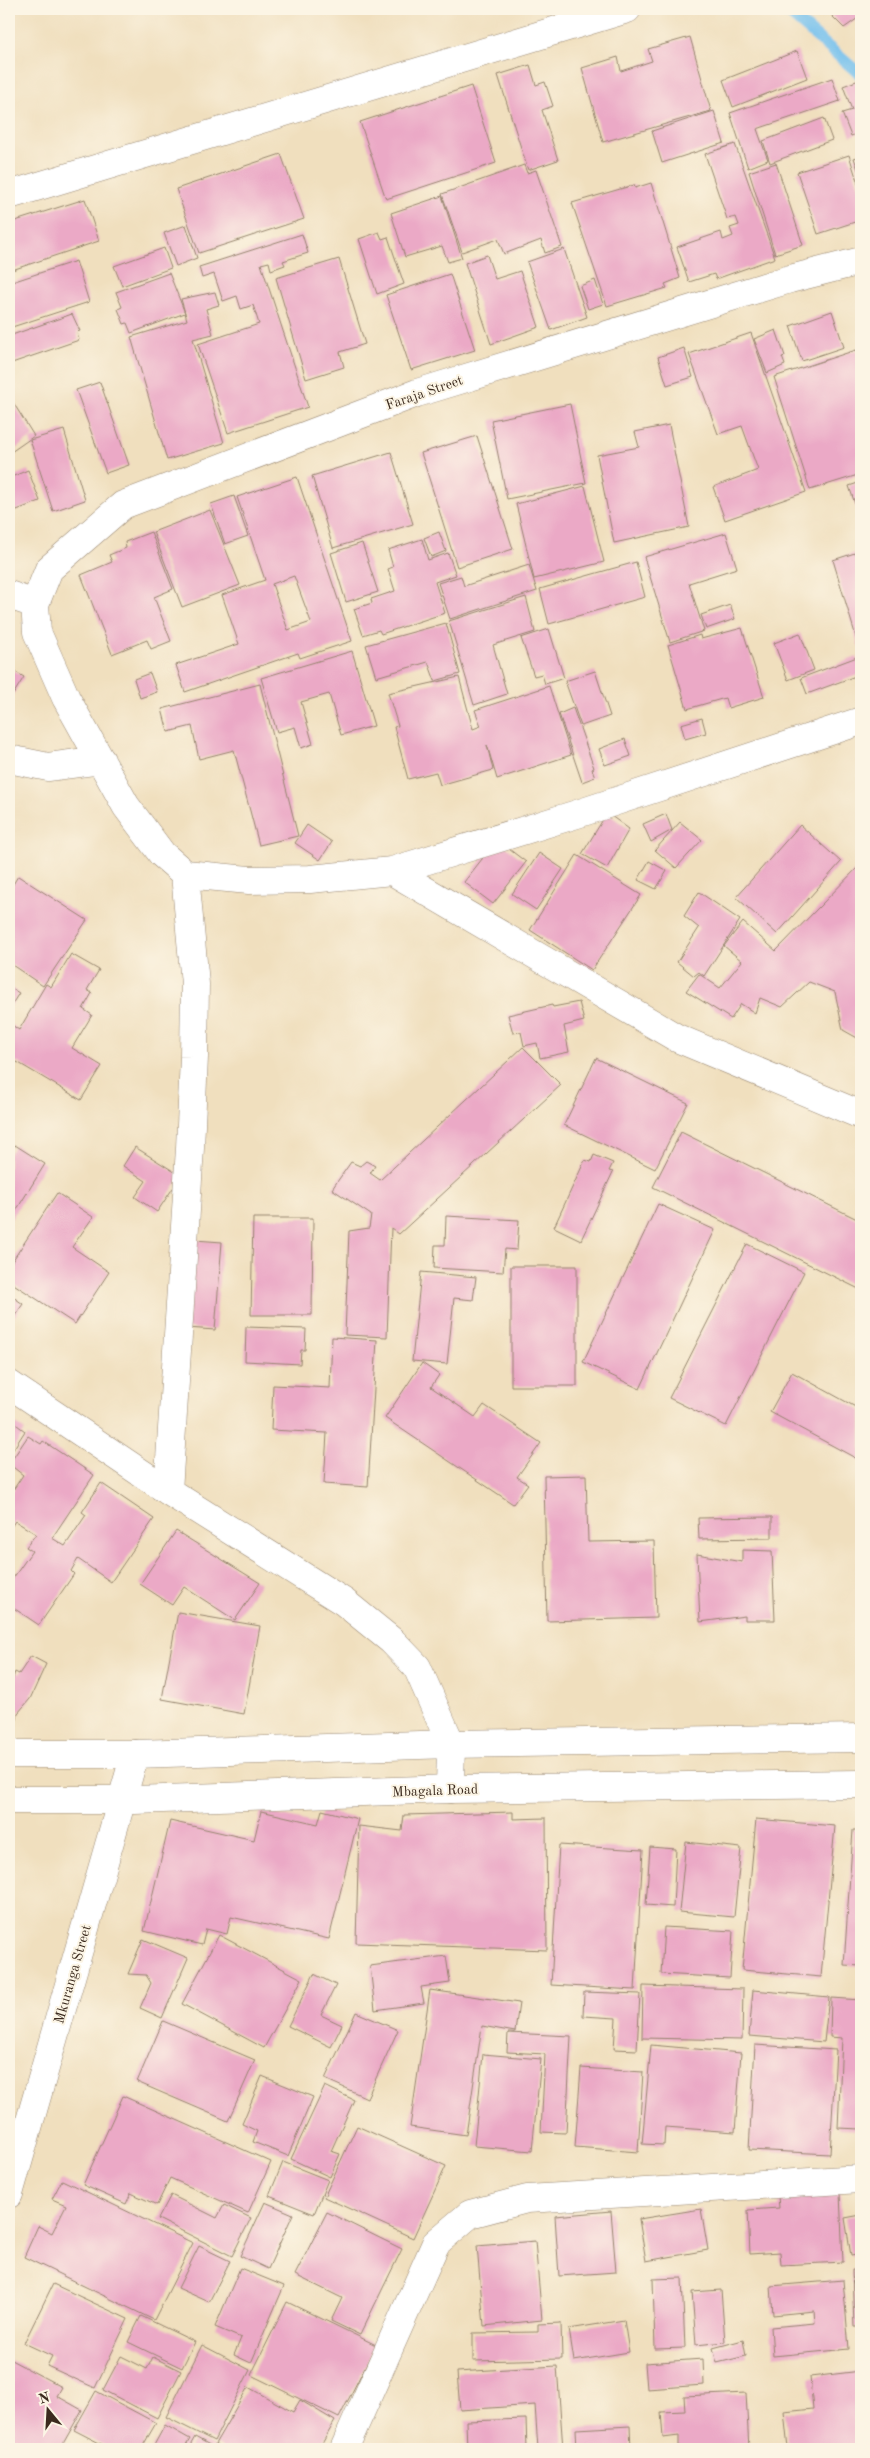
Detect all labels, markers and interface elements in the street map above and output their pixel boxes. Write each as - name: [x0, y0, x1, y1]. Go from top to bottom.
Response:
- street label: Faraja Street: [384, 373, 465, 413]
- street label: Mbagala Road: [392, 1783, 478, 1799]
- street label: Mkuranga Street: [52, 1923, 94, 2025]
- north arrow: [22, 2386, 72, 2436]
- text: N: [37, 2390, 52, 2407]

